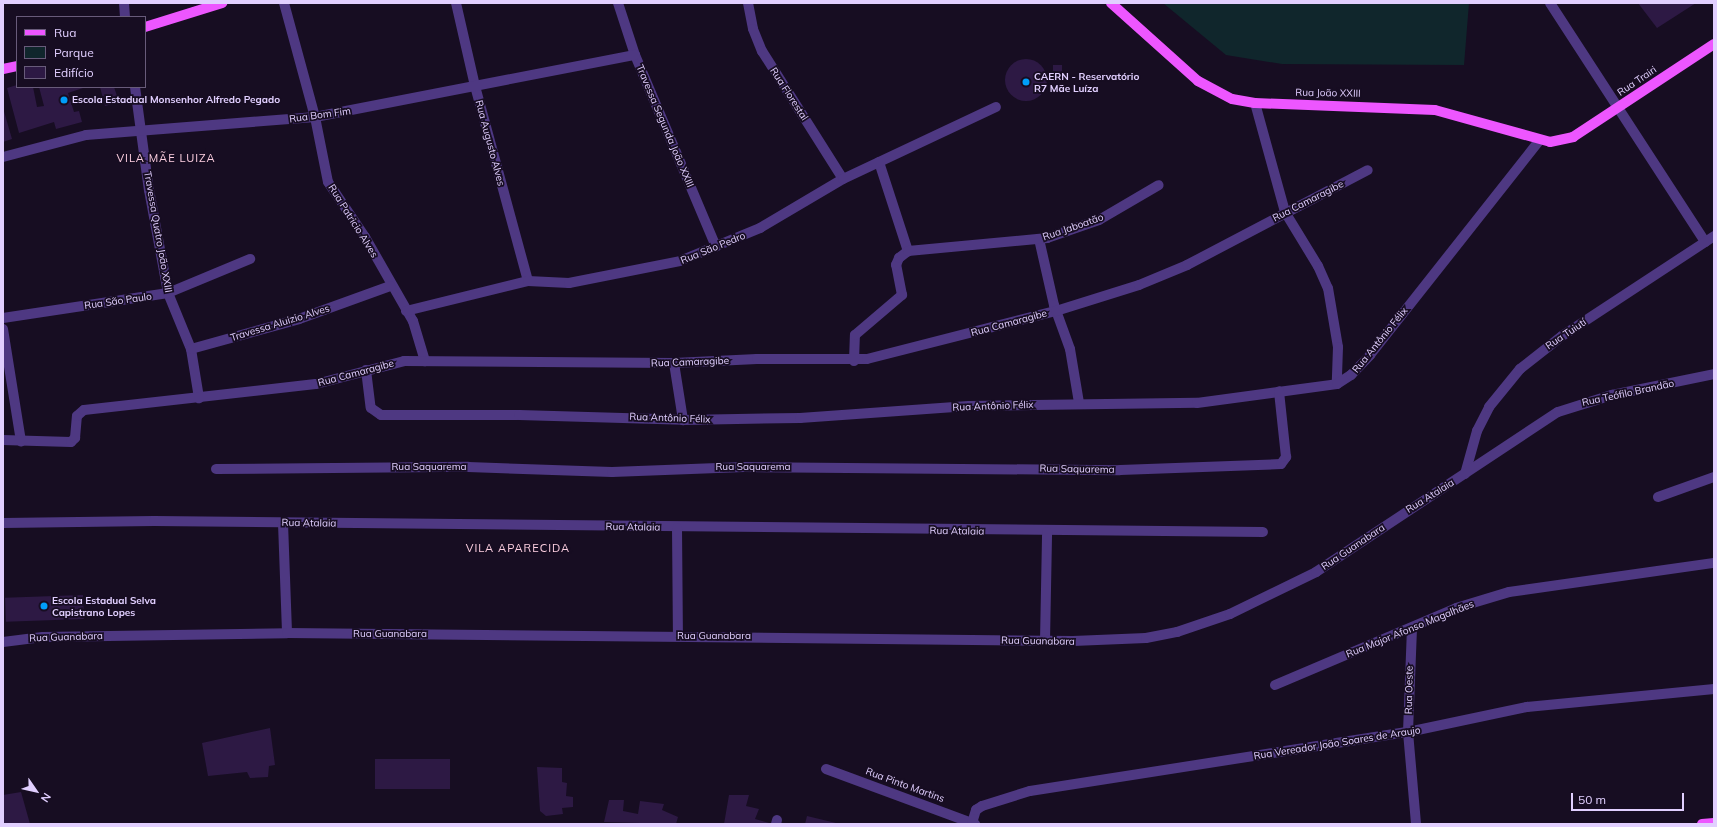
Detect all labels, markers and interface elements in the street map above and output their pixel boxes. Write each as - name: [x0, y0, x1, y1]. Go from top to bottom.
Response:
- legend: [16, 16, 146, 88]
- text: Rua: [54, 25, 76, 40]
- text: Parque: [54, 45, 94, 60]
- street label: Travessa Segunda João XXIII: [634, 63, 696, 189]
- street label: Rua Trairi: [1615, 64, 1659, 98]
- text: Edifício: [54, 65, 94, 80]
- street label: Rua Florestal: [767, 65, 811, 123]
- place label: CAERN - Reservatório R7 Mãe Luíza: [1034, 70, 1139, 94]
- marker: CAERN - Reservatório R7 Mãe Luíza: [1021, 77, 1031, 87]
- street label: Rua João XXIII: [1295, 86, 1361, 100]
- place label: Escola Estadual Monsenhor Alfredo Pegado: [72, 94, 280, 106]
- marker: Escola Estadual Monsenhor Alfredo Pegado: [59, 95, 69, 105]
- street label: Rua Augusto Alves: [473, 99, 507, 187]
- street label: Rua Bom Fim: [288, 105, 352, 125]
- district label: VILA MÃE LUIZA: [116, 151, 216, 165]
- street label: Travessa Quatro João XXIII: [141, 170, 175, 294]
- street label: Rua Camaragibe: [1270, 178, 1346, 224]
- street label: Rua Patricio Alves: [326, 182, 380, 260]
- street label: Rua Jaboatão: [1041, 211, 1105, 243]
- street label: Rua São Pedro: [679, 230, 747, 266]
- street label: Rua São Paulo: [84, 290, 152, 312]
- street label: Travessa Aluizio Alves: [229, 302, 331, 344]
- street label: Rua Antônio Félix: [1350, 305, 1410, 375]
- street label: Rua Camaragibe: [970, 307, 1048, 339]
- street label: Rua Tuiutí: [1543, 316, 1589, 352]
- street label: Rua Camaragibe: [651, 355, 729, 369]
- street label: Rua Camaragibe: [317, 357, 395, 389]
- street label: Rua Teófilo Brandão: [1581, 377, 1675, 409]
- street label: Rua Antônio Félix: [952, 399, 1034, 413]
- street label: Rua Antônio Félix: [629, 411, 711, 425]
- street label: Rua Saquarema: [391, 461, 467, 473]
- street label: Rua Saquarema: [715, 461, 791, 473]
- street label: Rua Saquarema: [1039, 462, 1115, 476]
- street label: Rua Atalaia: [1404, 476, 1456, 516]
- street label: Rua Atalaia: [282, 517, 336, 529]
- street label: Rua Atalaia: [606, 521, 660, 533]
- street label: Rua Guanabara: [1319, 521, 1387, 573]
- street label: Rua Atalaia: [930, 525, 984, 537]
- district label: VILA APARECIDA: [466, 541, 570, 555]
- place label: Escola Estadual Selva Capistrano Lopes: [52, 594, 156, 618]
- street label: Rua Major Afonso Magalhães: [1344, 598, 1476, 660]
- marker: Escola Estadual Selva Capistrano Lopes: [39, 601, 49, 611]
- street label: Rua Guanabara: [353, 628, 427, 640]
- street label: Rua Guanabara: [29, 630, 103, 644]
- street label: Rua Guanabara: [677, 630, 751, 642]
- street label: Rua Guanabara: [1001, 634, 1075, 648]
- street label: Rua Oeste: [1403, 666, 1415, 714]
- street label: Rua Vereador João Soares de Araujo: [1253, 724, 1421, 762]
- street label: Rua Pinto Martins: [864, 765, 946, 805]
- north arrow: [16, 771, 56, 811]
- scale bar: [1573, 785, 1686, 811]
- text: N: [38, 790, 54, 805]
- text: 50 m: [1578, 792, 1606, 807]

